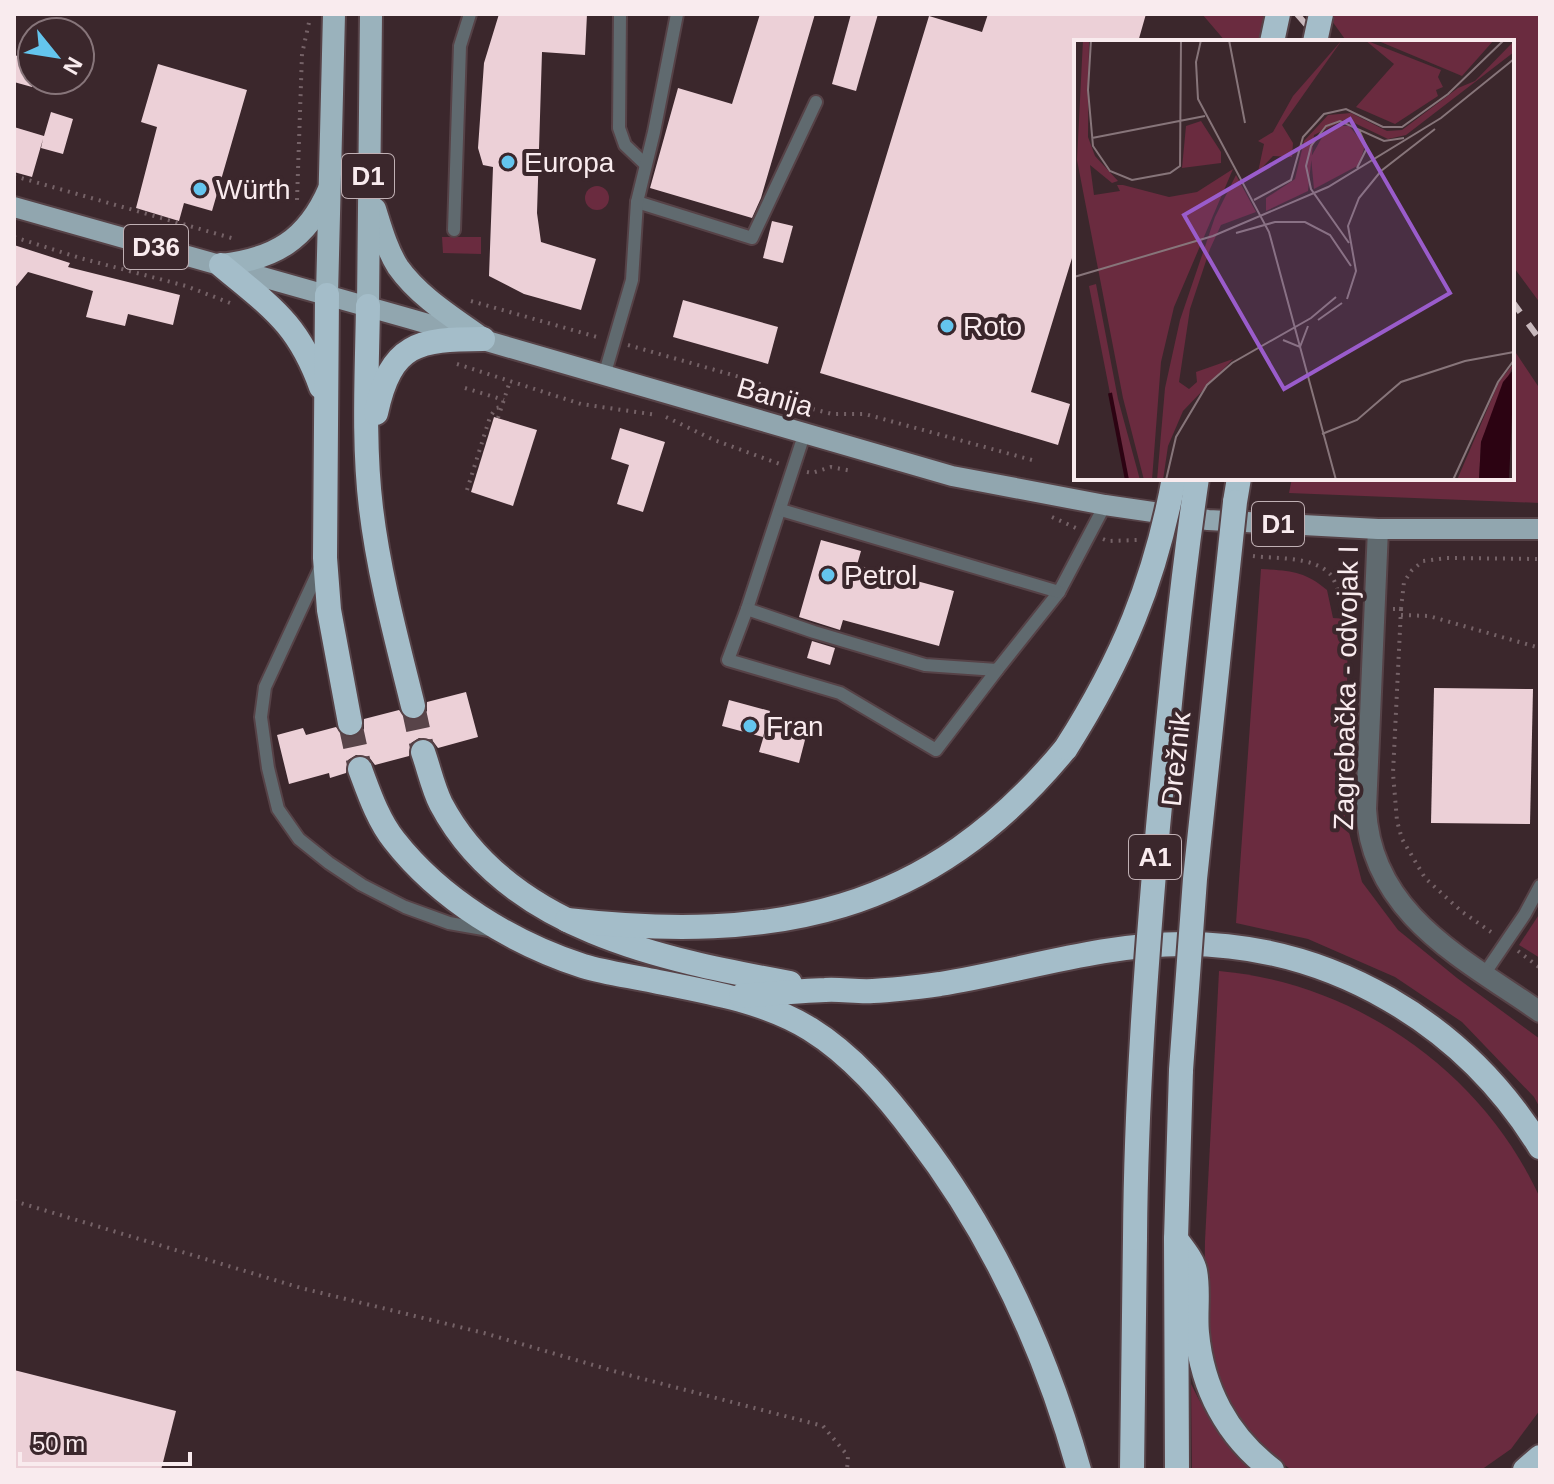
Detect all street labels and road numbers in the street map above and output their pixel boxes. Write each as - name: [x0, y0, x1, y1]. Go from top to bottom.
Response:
- road number: D1: [342, 154, 394, 198]
- road number: D36: [124, 225, 188, 269]
- street label: Banija: [733, 371, 817, 423]
- road number: D1: [1252, 502, 1304, 546]
- street label: Zagrebačka - odvojak I: [1328, 545, 1364, 831]
- street label: Drežnik: [1156, 709, 1196, 808]
- road number: A1: [1129, 835, 1181, 879]

